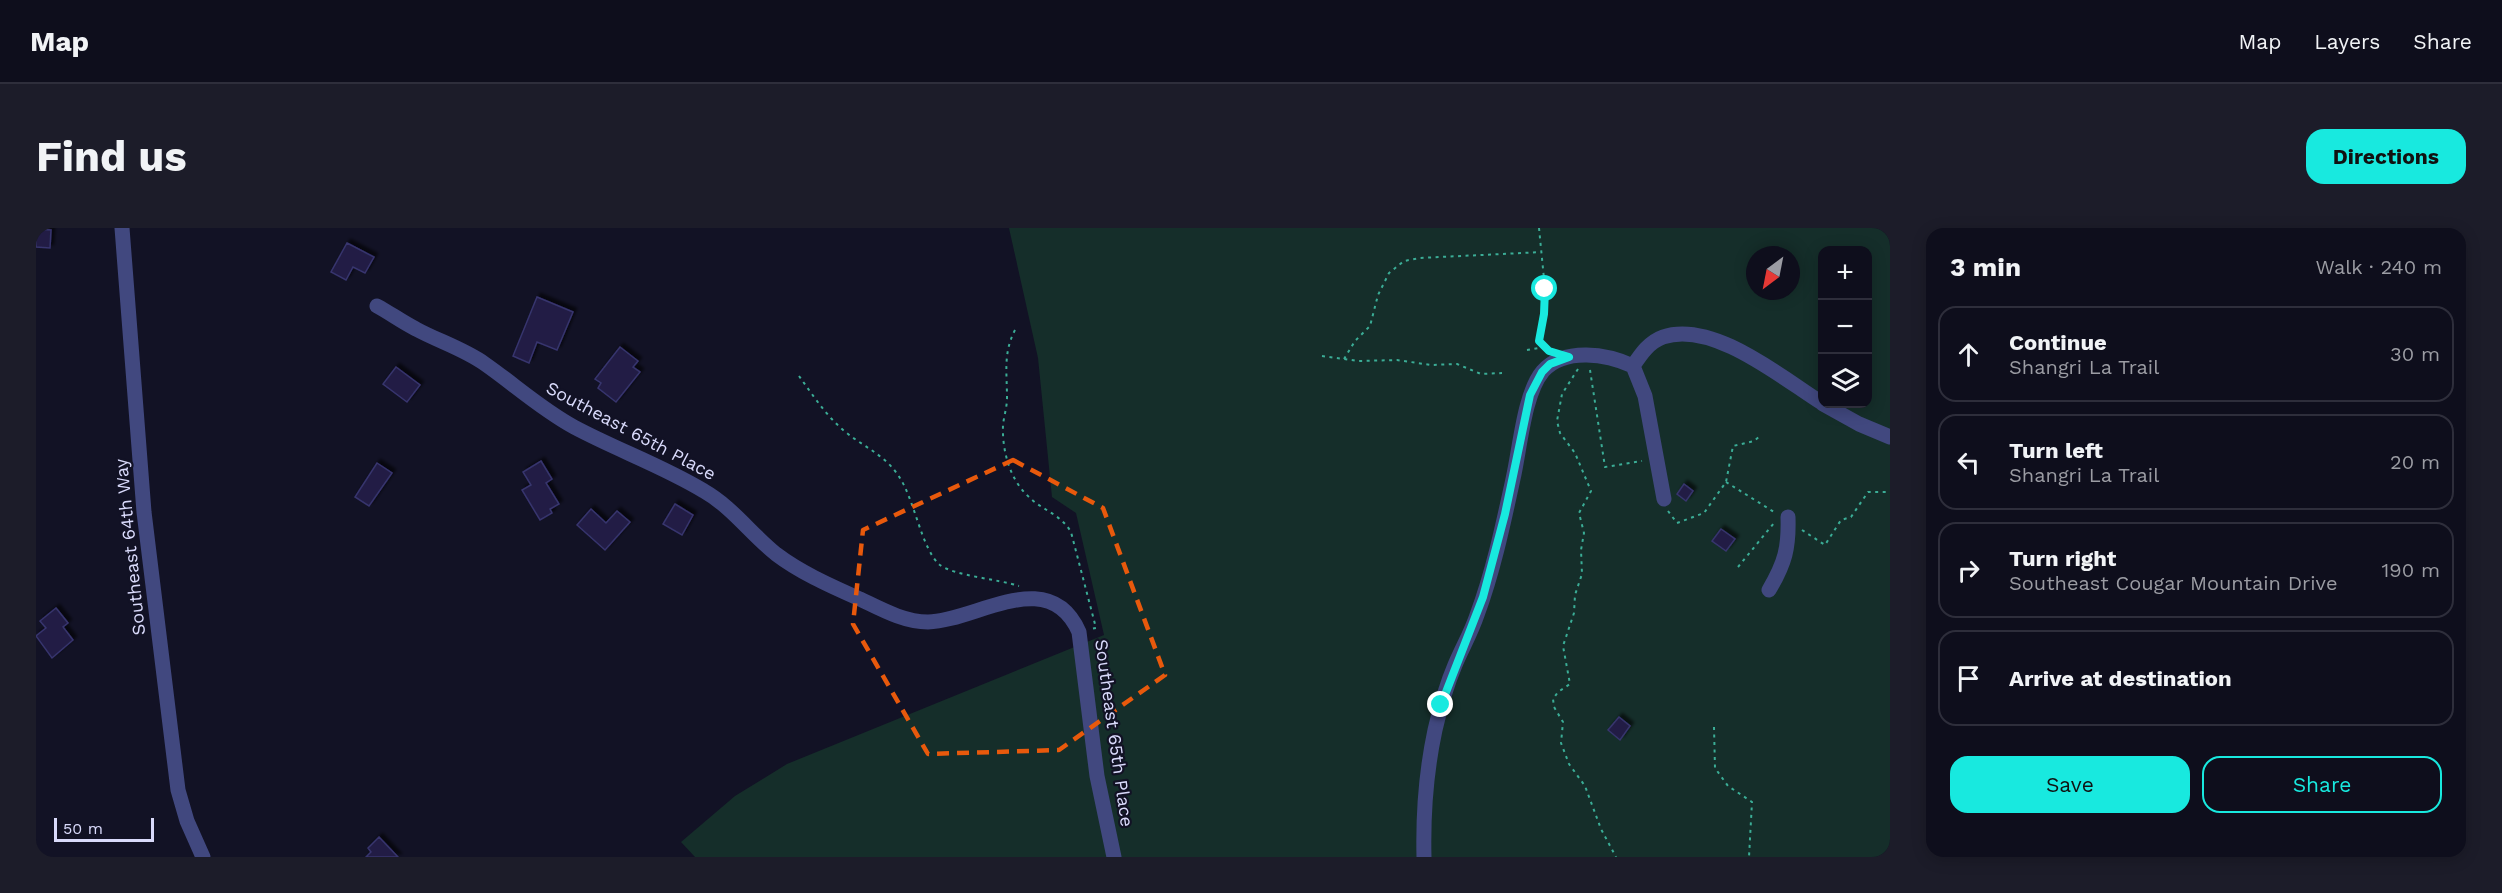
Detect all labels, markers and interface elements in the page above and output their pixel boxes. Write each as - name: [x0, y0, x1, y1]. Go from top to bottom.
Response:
- text: Map: [30, 25, 89, 58]
- text: Map: [2238, 29, 2281, 54]
- text: Layers: [2314, 29, 2380, 54]
- text: Share: [2413, 29, 2472, 54]
- button: Directions: [2306, 129, 2466, 184]
- text: Find us: [36, 132, 187, 181]
- north arrow: [1746, 246, 1800, 300]
- map controls: [1818, 246, 1872, 408]
- button: +: [1818, 246, 1872, 300]
- text: 3 min: [1950, 252, 2021, 282]
- text: Walk · 240 m: [2315, 255, 2442, 279]
- route start: [1531, 275, 1557, 301]
- button: −: [1818, 300, 1872, 354]
- text: Continue: [2009, 330, 2107, 355]
- icon: ahead: [1952, 338, 1985, 371]
- text: 30 m: [2390, 342, 2440, 366]
- button: layers: [1818, 354, 1872, 408]
- text: Shangri La Trail: [2009, 355, 2159, 379]
- street label: Southeast 65th Place: [543, 377, 720, 484]
- text: Turn left: [2009, 438, 2103, 463]
- icon: left: [1952, 446, 1985, 479]
- text: 20 m: [2390, 450, 2440, 474]
- street label: Southeast 64th Way: [110, 457, 149, 637]
- text: Shangri La Trail: [2009, 463, 2159, 487]
- text: Turn right: [2009, 546, 2116, 571]
- icon: right: [1952, 554, 1985, 587]
- text: 190 m: [2382, 558, 2440, 582]
- text: Southeast Cougar Mountain Drive: [2009, 571, 2338, 595]
- street label: Southeast 65th Place: [1091, 638, 1138, 828]
- icon: arrive: [1952, 662, 1985, 695]
- text: Arrive at destination: [2009, 666, 2232, 691]
- route end: [1427, 691, 1453, 717]
- button: Save: [1950, 756, 2190, 813]
- button: Share: [2202, 756, 2442, 813]
- scale bar: [54, 815, 154, 842]
- text: 50 m: [63, 819, 103, 838]

